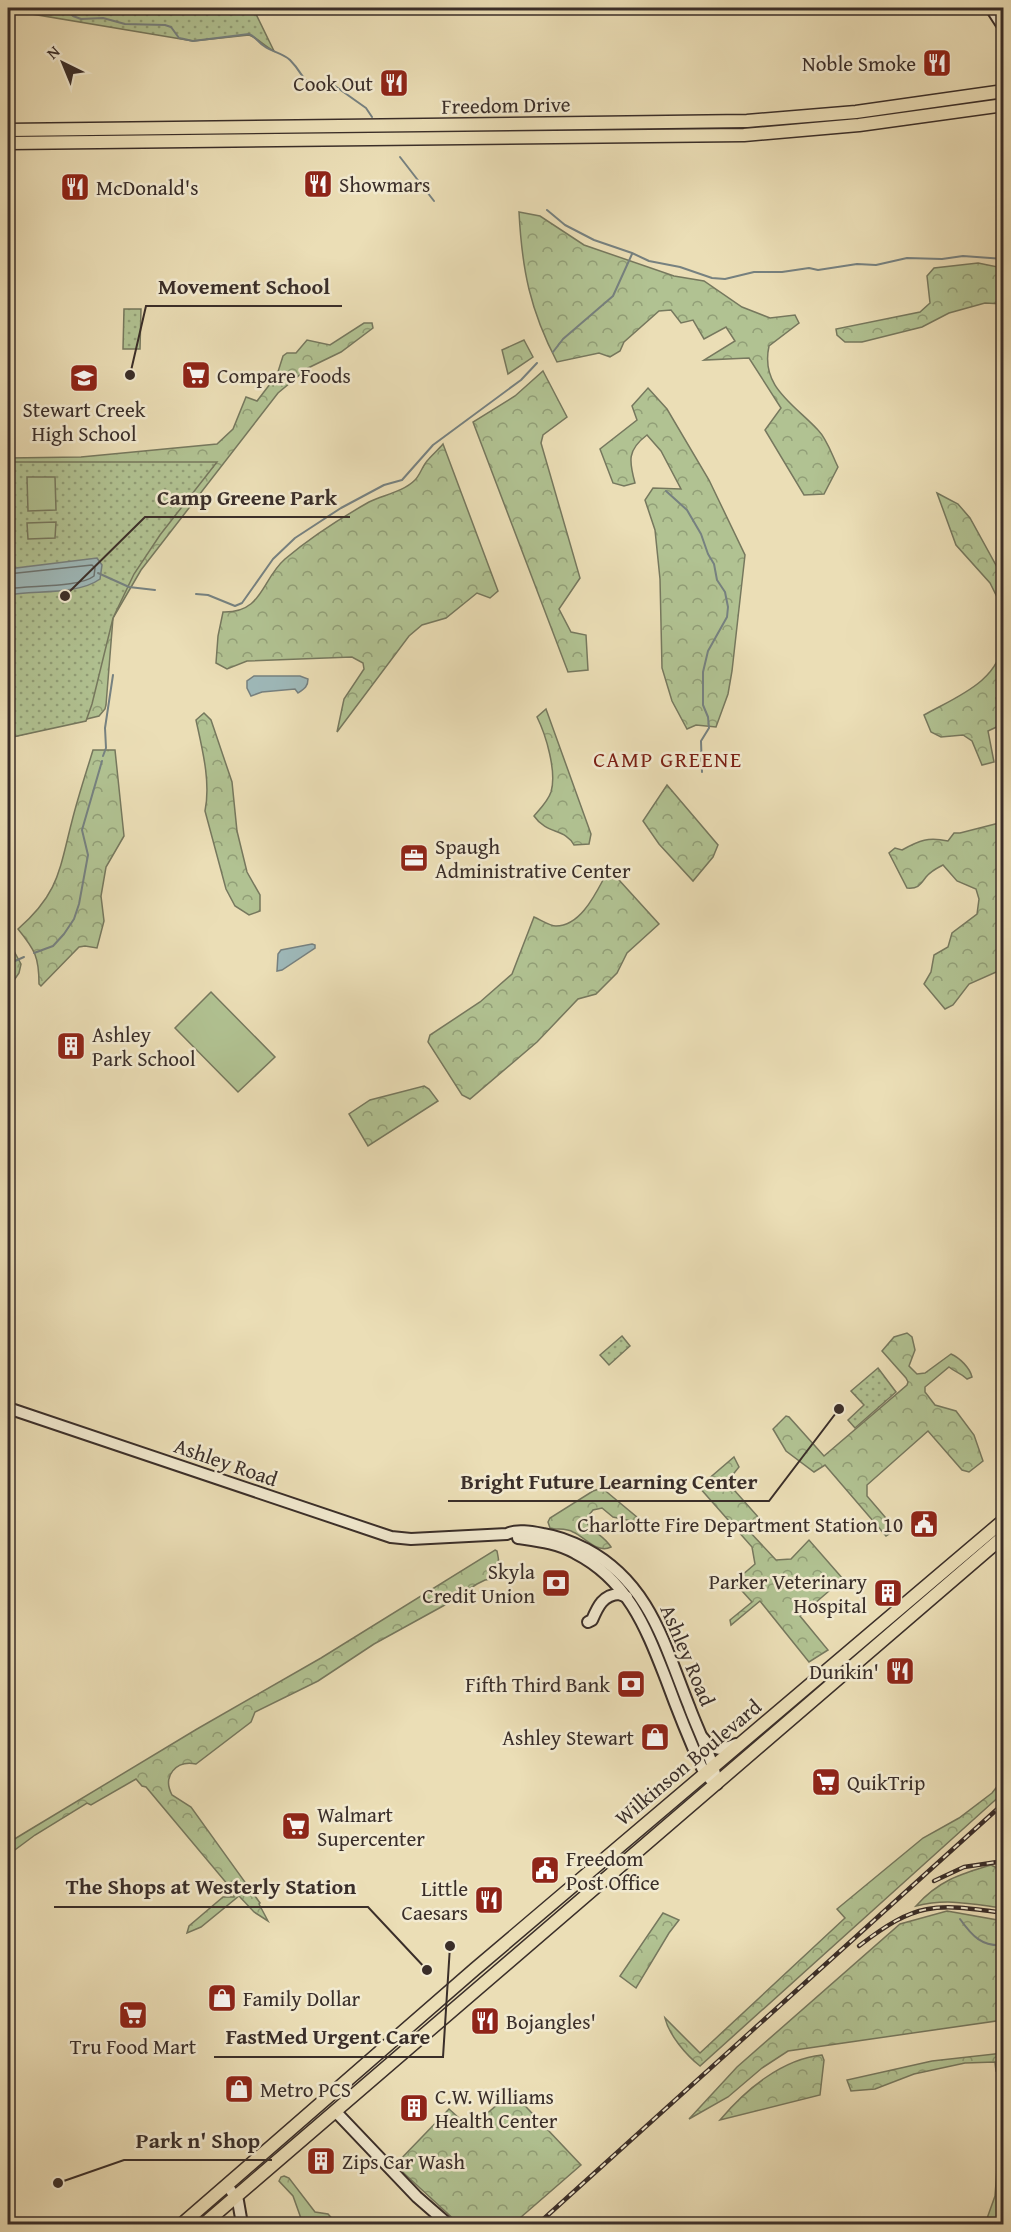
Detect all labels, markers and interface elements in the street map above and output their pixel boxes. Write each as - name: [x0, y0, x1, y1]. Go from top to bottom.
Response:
- north arrow: [33, 33, 93, 93]
- text: N: [41, 39, 65, 64]
- restaurant icon: Noble Smoke: [921, 47, 953, 79]
- place label: Noble Smoke: [802, 48, 916, 79]
- restaurant icon: Cook Out: [378, 67, 410, 99]
- place label: Cook Out: [293, 68, 374, 99]
- street label: Freedom Drive: [441, 88, 571, 122]
- restaurant icon: Showmars: [302, 168, 334, 200]
- place label: Showmars: [339, 169, 430, 200]
- restaurant icon: McDonald's: [59, 171, 91, 203]
- place label: McDonald's: [96, 172, 199, 203]
- callout: Movement School: [146, 266, 342, 306]
- text: Movement School: [158, 270, 330, 302]
- supermarket icon: Compare Foods: [180, 359, 212, 391]
- place label: Compare Foods: [217, 360, 351, 391]
- school or university icon: Stewart Creek High School: [68, 362, 100, 394]
- place label: Stewart Creek High School: [23, 394, 146, 449]
- callout: Camp Greene Park: [145, 477, 350, 517]
- text: Camp Greene Park: [157, 481, 337, 513]
- district label: CAMP GREENE: [593, 743, 743, 775]
- place label: Spaugh Administrative Center: [435, 831, 631, 886]
- office icon: Spaugh Administrative Center: [398, 842, 430, 874]
- place label: Ashley Park School: [92, 1019, 196, 1074]
- building icon: Ashley Park School: [55, 1030, 87, 1062]
- street label: Ashley Road: [170, 1430, 283, 1494]
- callout: Bright Future Learning Center: [448, 1461, 769, 1501]
- text: Bright Future Learning Center: [460, 1465, 758, 1497]
- public building icon: Charlotte Fire Department Station 10: [908, 1508, 940, 1540]
- place label: Charlotte Fire Department Station 10: [577, 1509, 903, 1540]
- place label: Skyla Credit Union: [422, 1556, 535, 1611]
- place label: Parker Veterinary Hospital: [709, 1566, 868, 1621]
- bank icon: Skyla Credit Union: [540, 1567, 572, 1599]
- building icon: Parker Veterinary Hospital: [872, 1577, 904, 1609]
- street label: Ashley Road: [653, 1599, 724, 1711]
- restaurant icon: Dunkin': [884, 1655, 916, 1687]
- place label: Dunkin': [809, 1656, 879, 1687]
- bank icon: Fifth Third Bank: [615, 1668, 647, 1700]
- place label: Fifth Third Bank: [465, 1669, 610, 1700]
- street label: Wilkinson Boulevard: [608, 1691, 769, 1833]
- shop icon: Ashley Stewart: [639, 1721, 671, 1753]
- place label: Ashley Stewart: [502, 1722, 635, 1753]
- supermarket icon: QuikTrip: [810, 1766, 842, 1798]
- place label: QuikTrip: [847, 1767, 925, 1798]
- place label: Walmart Supercenter: [317, 1799, 425, 1854]
- supermarket icon: Walmart Supercenter: [280, 1810, 312, 1842]
- place label: Freedom Post Office: [566, 1843, 660, 1898]
- public building icon: Freedom Post Office: [529, 1854, 561, 1886]
- callout: The Shops at Westerly Station: [54, 1867, 368, 1907]
- text: The Shops at Westerly Station: [66, 1870, 356, 1902]
- place label: Little Caesars: [402, 1873, 468, 1928]
- restaurant icon: Little Caesars: [473, 1884, 505, 1916]
- shop icon: Family Dollar: [206, 1982, 238, 2014]
- place label: Family Dollar: [243, 1983, 361, 2014]
- supermarket icon: Tru Food Mart: [117, 1999, 149, 2031]
- restaurant icon: Bojangles': [469, 2005, 501, 2037]
- place label: Bojangles': [506, 2006, 596, 2037]
- callout: FastMed Urgent Care: [214, 2017, 443, 2057]
- text: FastMed Urgent Care: [226, 2020, 430, 2052]
- place label: Tru Food Mart: [70, 2031, 197, 2062]
- shop icon: Metro PCS: [223, 2073, 255, 2105]
- place label: Metro PCS: [260, 2074, 351, 2105]
- place label: C.W. Williams Health Center: [435, 2081, 558, 2136]
- building icon: C.W. Williams Health Center: [398, 2092, 430, 2124]
- callout: Park n' Shop: [124, 2120, 272, 2160]
- text: Park n' Shop: [136, 2124, 260, 2156]
- building icon: Zips Car Wash: [305, 2145, 337, 2177]
- place label: Zips Car Wash: [342, 2146, 465, 2177]

